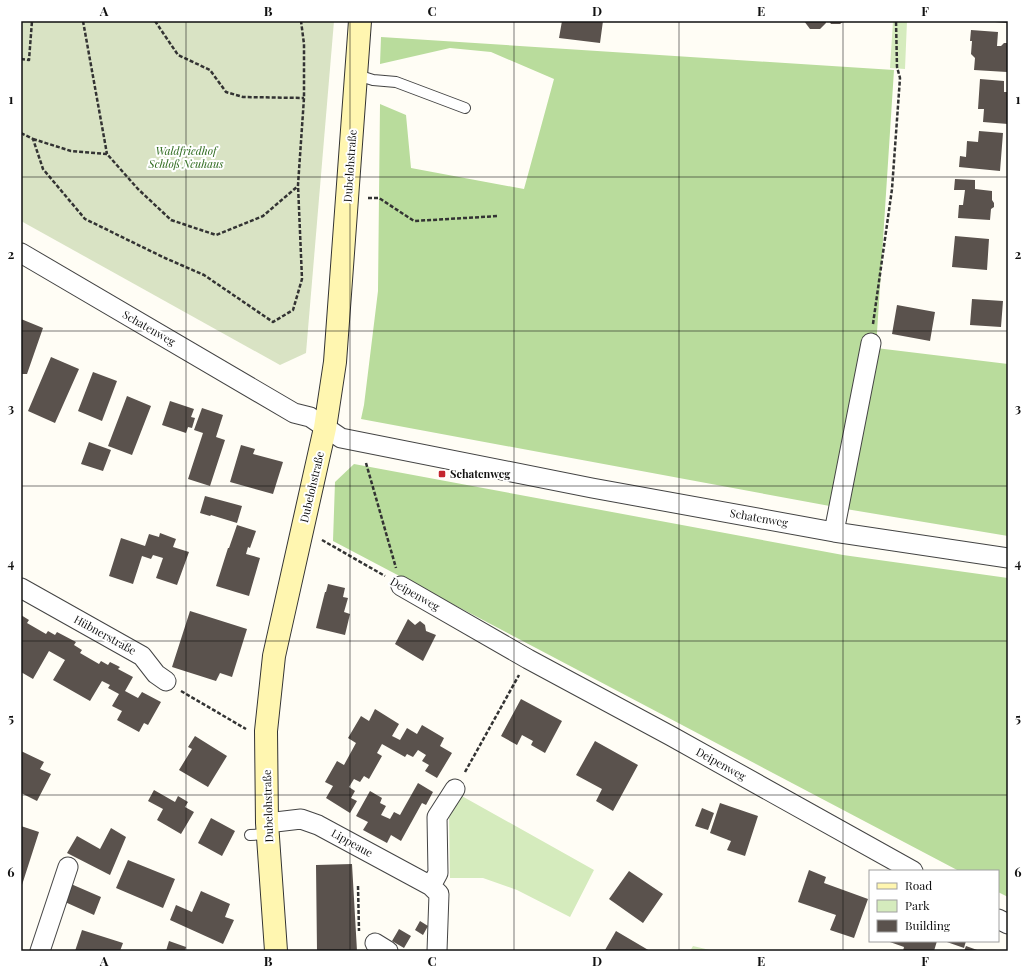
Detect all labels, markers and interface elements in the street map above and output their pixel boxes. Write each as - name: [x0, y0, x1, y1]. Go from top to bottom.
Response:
- text: A: [99, 2, 109, 19]
- text: B: [264, 2, 273, 19]
- text: C: [427, 2, 437, 19]
- text: D: [592, 2, 602, 19]
- text: E: [757, 2, 765, 19]
- text: F: [921, 2, 929, 19]
- text: 1: [9, 90, 14, 107]
- text: 1: [1016, 90, 1021, 107]
- street label: Dubelohstraße: [339, 129, 360, 203]
- park label: Waldfriedhof Schloß Neuhaus: [148, 143, 224, 171]
- text: 2: [8, 245, 15, 262]
- text: 2: [1015, 245, 1022, 262]
- street label: Schatenweg: [120, 306, 179, 349]
- text: 3: [8, 399, 14, 416]
- text: 3: [1015, 399, 1021, 416]
- street label: Dubelohstraße: [296, 449, 327, 524]
- place label: Schatenweg: [450, 466, 511, 481]
- marker: Schatenweg: [437, 469, 447, 479]
- street label: Schatenweg: [729, 505, 790, 530]
- text: 4: [8, 554, 15, 571]
- text: 4: [1015, 554, 1022, 571]
- street label: Deipenweg: [388, 573, 443, 614]
- street label: Hübnerstraße: [71, 611, 139, 658]
- text: 5: [8, 709, 14, 726]
- text: 5: [1015, 709, 1021, 726]
- street label: Deipenweg: [694, 744, 749, 784]
- street label: Dubelohstraße: [259, 769, 276, 843]
- street label: Lippeaue: [329, 825, 376, 860]
- text: 6: [7, 863, 15, 880]
- text: 6: [1014, 863, 1022, 880]
- legend: [869, 870, 999, 942]
- text: Road: [905, 877, 932, 893]
- text: Park: [905, 897, 930, 913]
- text: Building: [905, 917, 951, 933]
- text: A: [99, 952, 109, 969]
- text: B: [264, 952, 273, 969]
- text: C: [427, 952, 437, 969]
- text: D: [592, 952, 602, 969]
- text: E: [757, 952, 765, 969]
- text: F: [921, 952, 929, 969]

